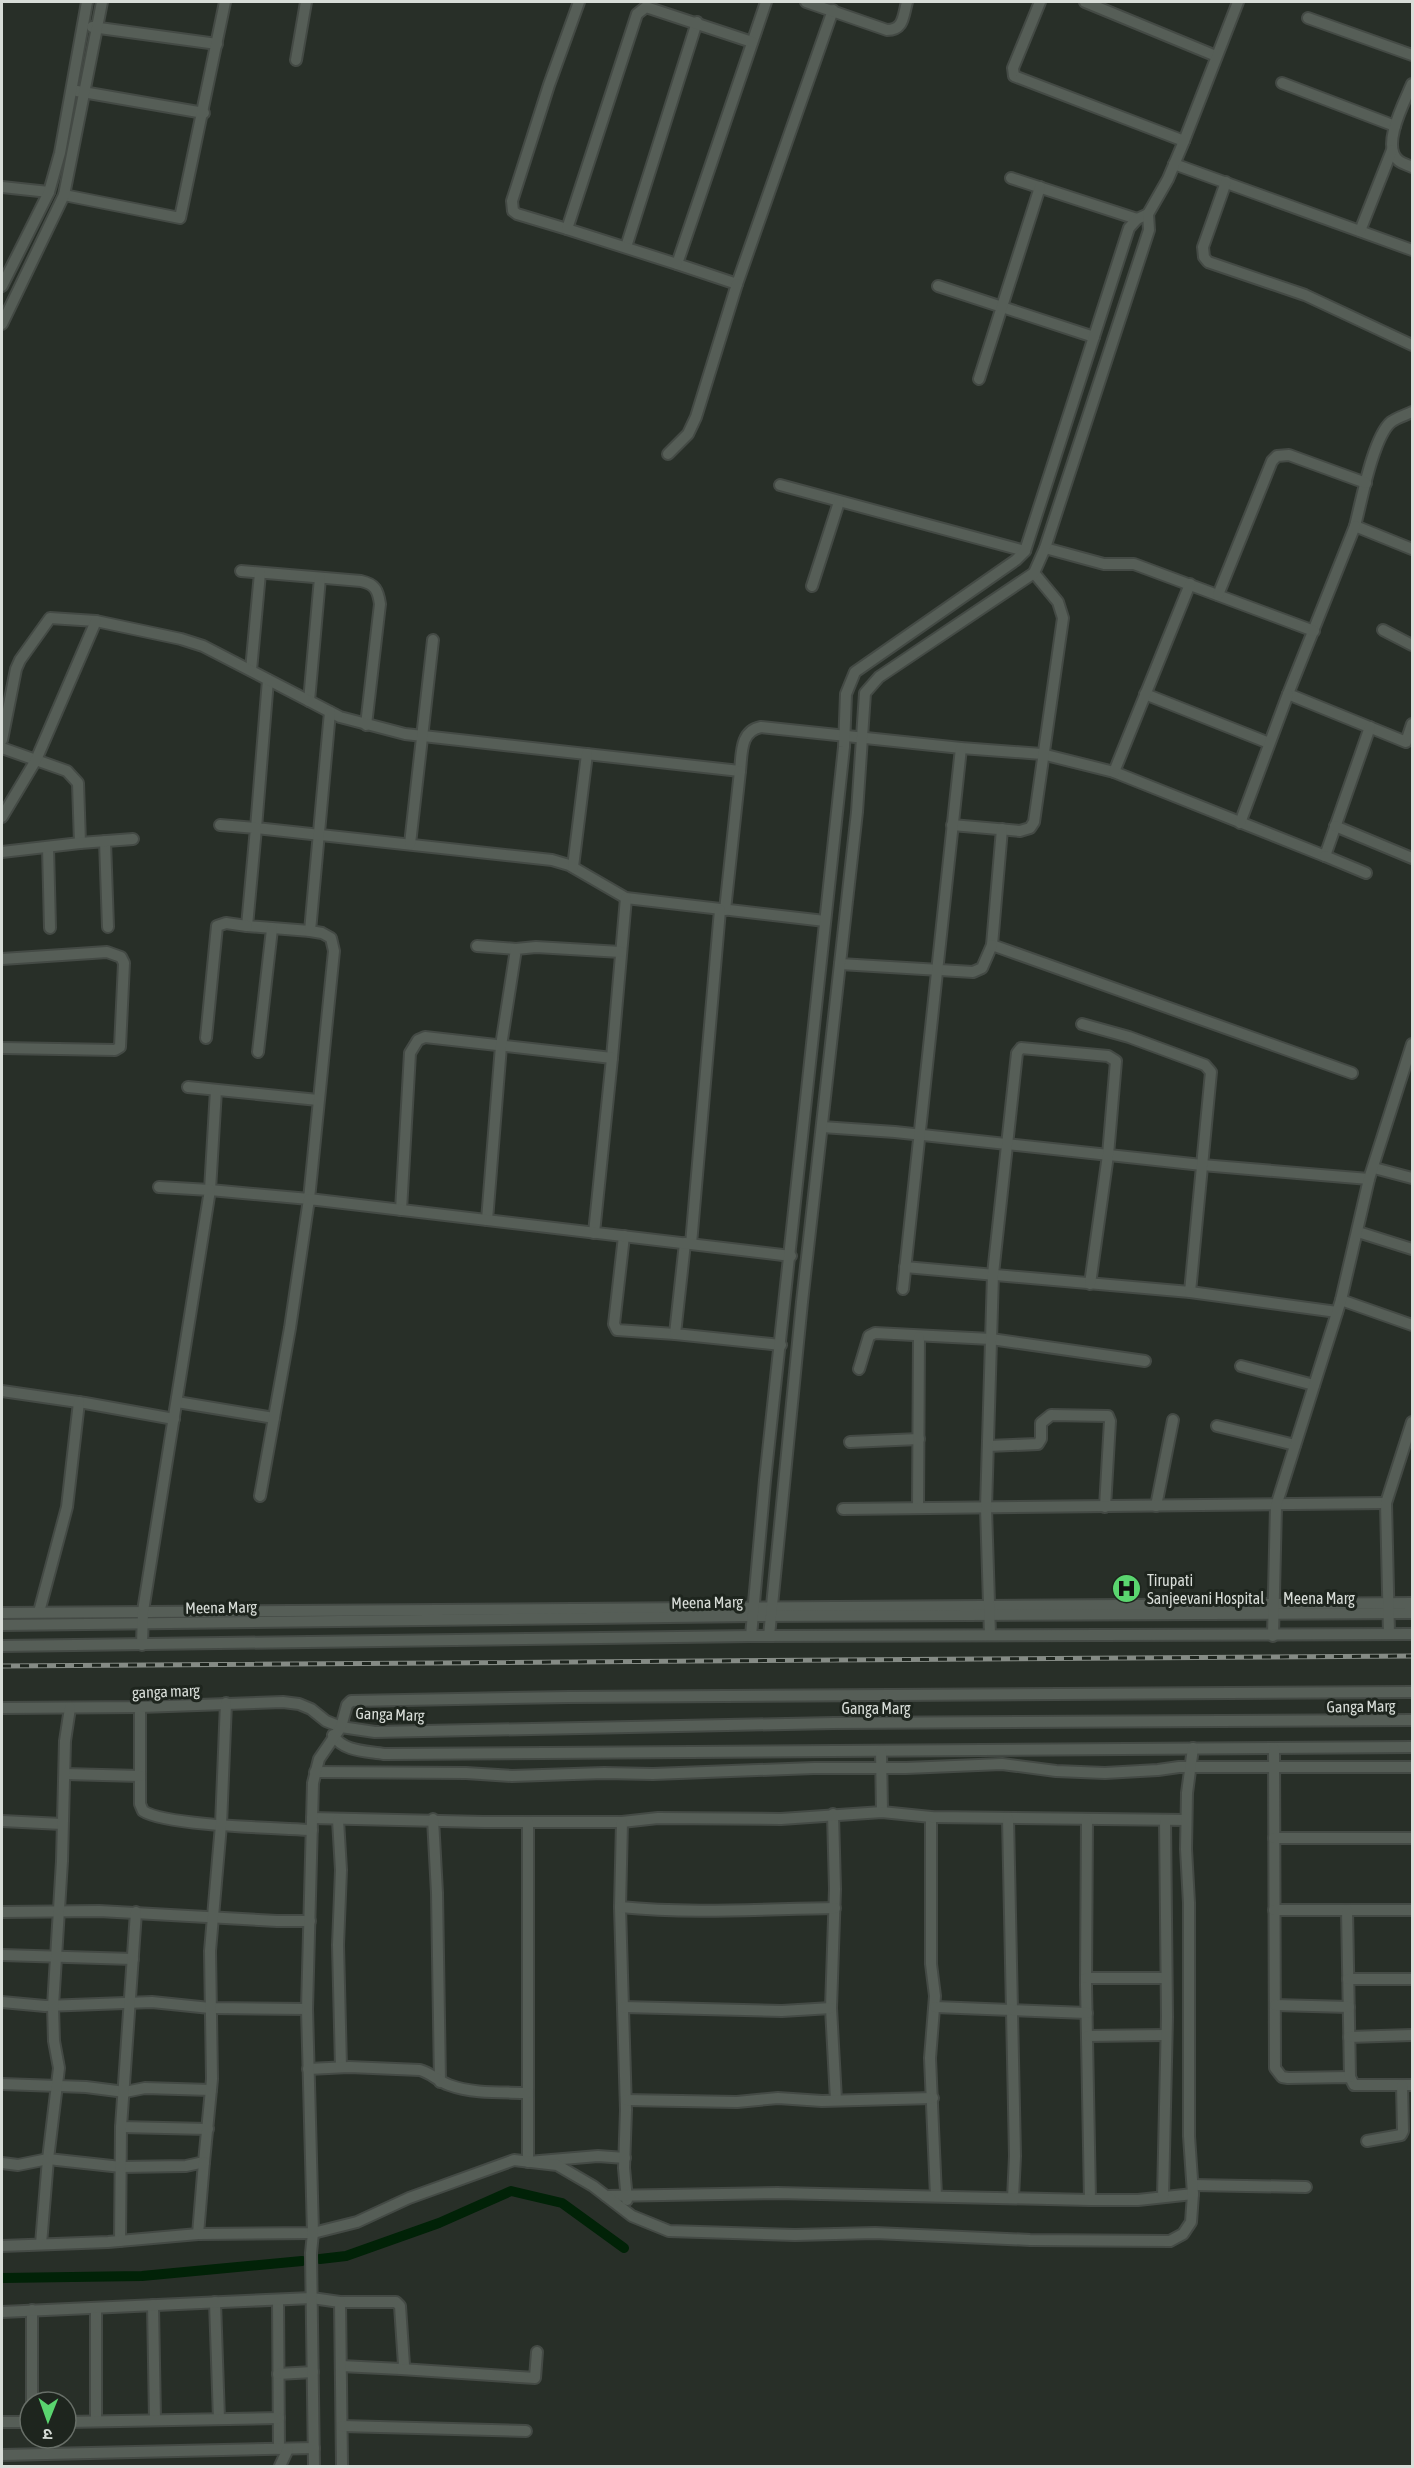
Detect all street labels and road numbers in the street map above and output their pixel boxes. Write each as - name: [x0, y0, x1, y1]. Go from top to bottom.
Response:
- street label: Meena Marg: [1283, 1589, 1355, 1608]
- street label: Meena Marg: [671, 1592, 743, 1613]
- street label: Meena Marg: [185, 1597, 257, 1618]
- street label: ganga marg: [132, 1681, 200, 1702]
- street label: Ganga Marg: [1326, 1696, 1396, 1717]
- street label: Ganga Marg: [841, 1699, 911, 1718]
- street label: Ganga Marg: [355, 1704, 425, 1725]

